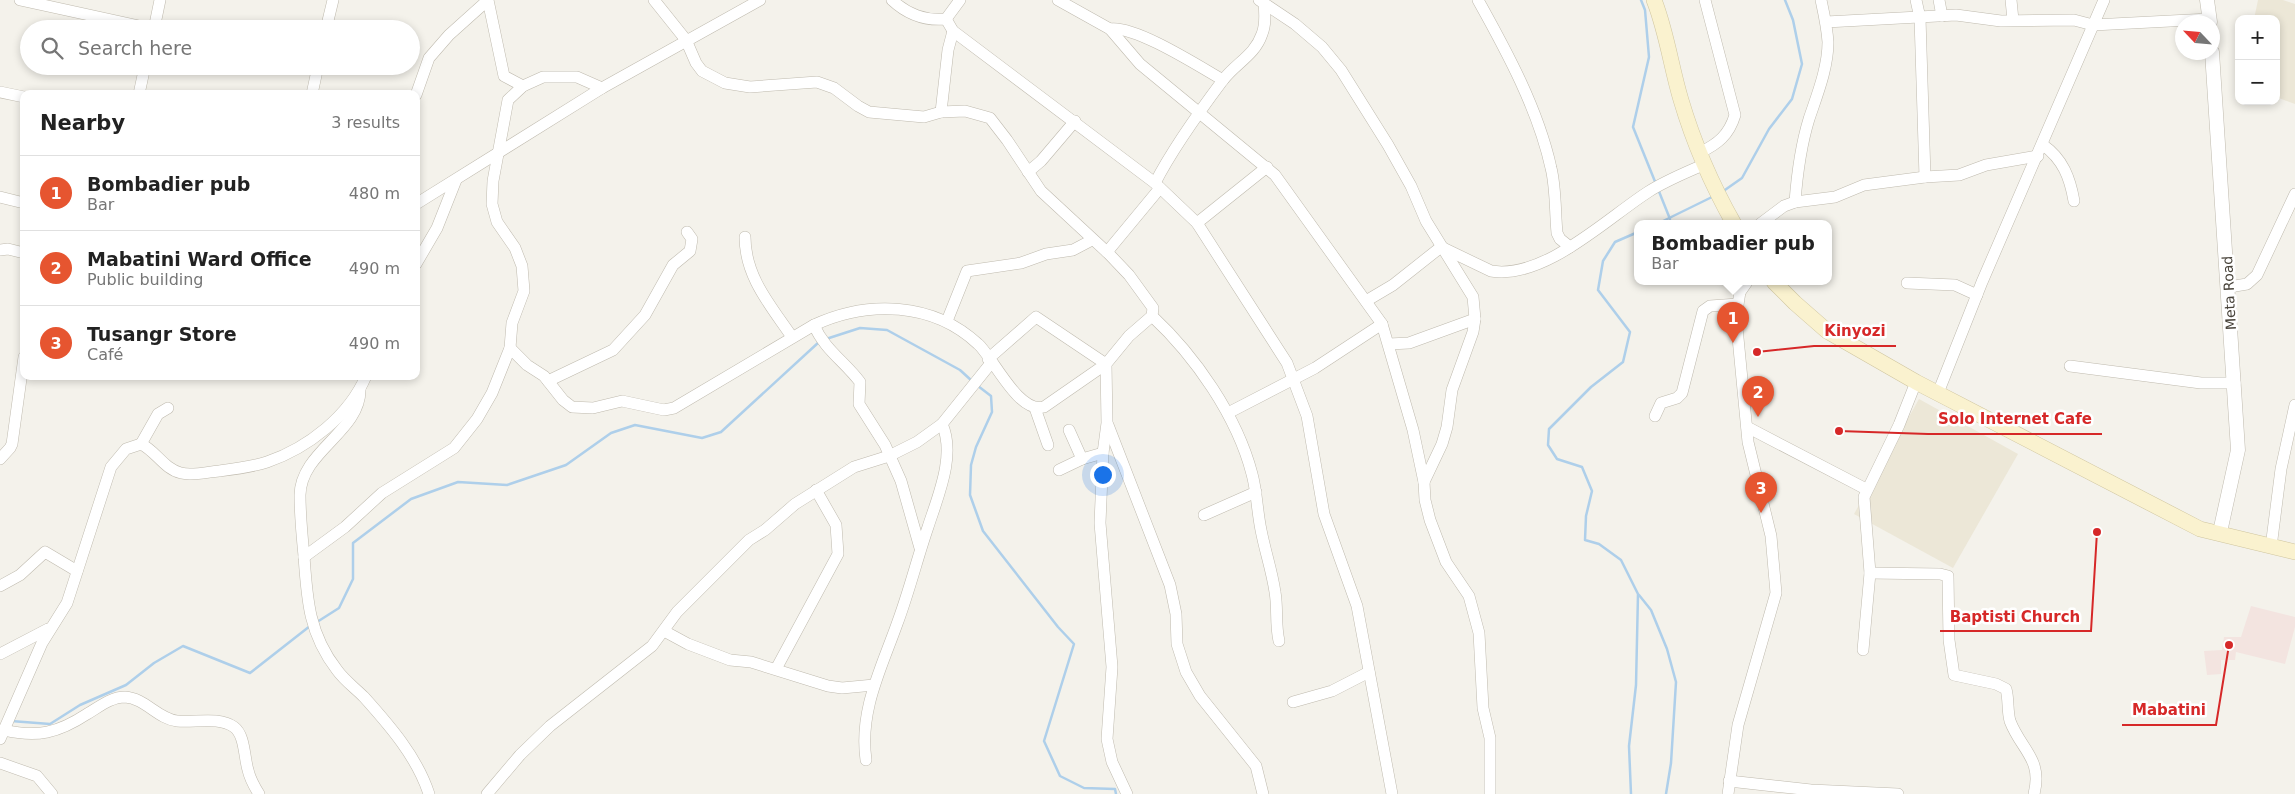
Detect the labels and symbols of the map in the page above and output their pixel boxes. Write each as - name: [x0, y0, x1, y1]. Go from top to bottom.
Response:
- north arrow: [2175, 15, 2220, 60]
- street label: Meta Road: [2219, 255, 2239, 331]
- pin: 1: [1717, 302, 1749, 343]
- callout: Kinyozi: [1814, 316, 1896, 346]
- text: Kinyozi: [1824, 322, 1886, 340]
- pin: 2: [1742, 376, 1774, 417]
- callout: Solo Internet Cafe: [1928, 404, 2102, 434]
- text: Solo Internet Cafe: [1938, 410, 2092, 428]
- your location: [1090, 462, 1116, 488]
- pin: 3: [1745, 472, 1777, 513]
- callout: Baptisti Church: [1940, 601, 2091, 631]
- text: Baptisti Church: [1950, 608, 2080, 626]
- callout: Mabatini: [2122, 695, 2216, 725]
- text: Mabatini: [2132, 701, 2206, 719]

